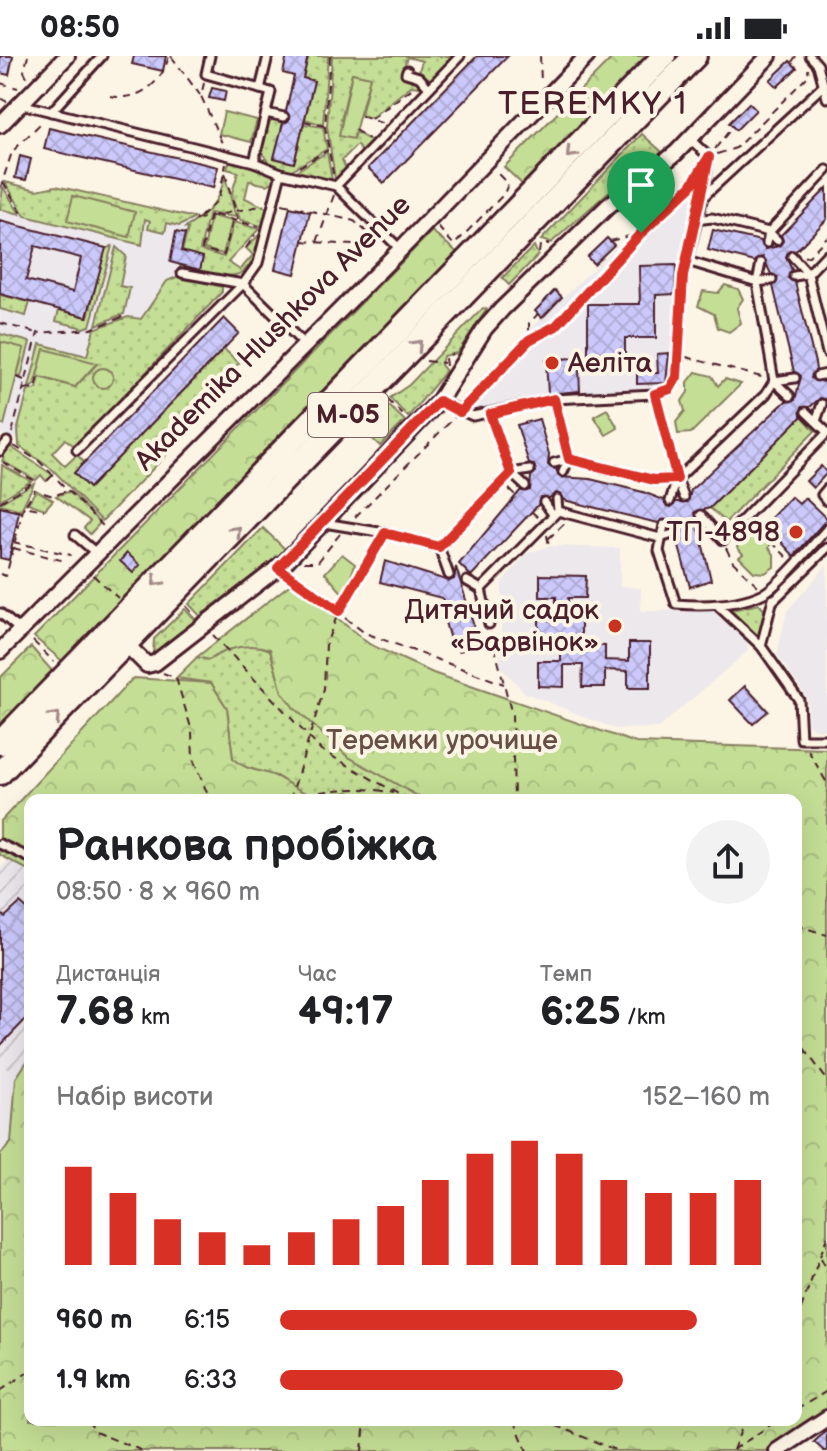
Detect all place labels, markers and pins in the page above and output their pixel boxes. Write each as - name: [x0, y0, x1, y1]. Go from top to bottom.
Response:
- pin: [607, 151, 675, 233]
- place label: Аеліта: [567, 347, 653, 380]
- marker: Аеліта: [543, 354, 561, 372]
- place label: ТП-4898: [667, 516, 780, 549]
- marker: ТП-4898: [787, 523, 805, 541]
- place label: Дитячий садок «Барвінок»: [405, 594, 599, 659]
- marker: Дитячий садок «Барвінок»: [606, 617, 624, 635]

